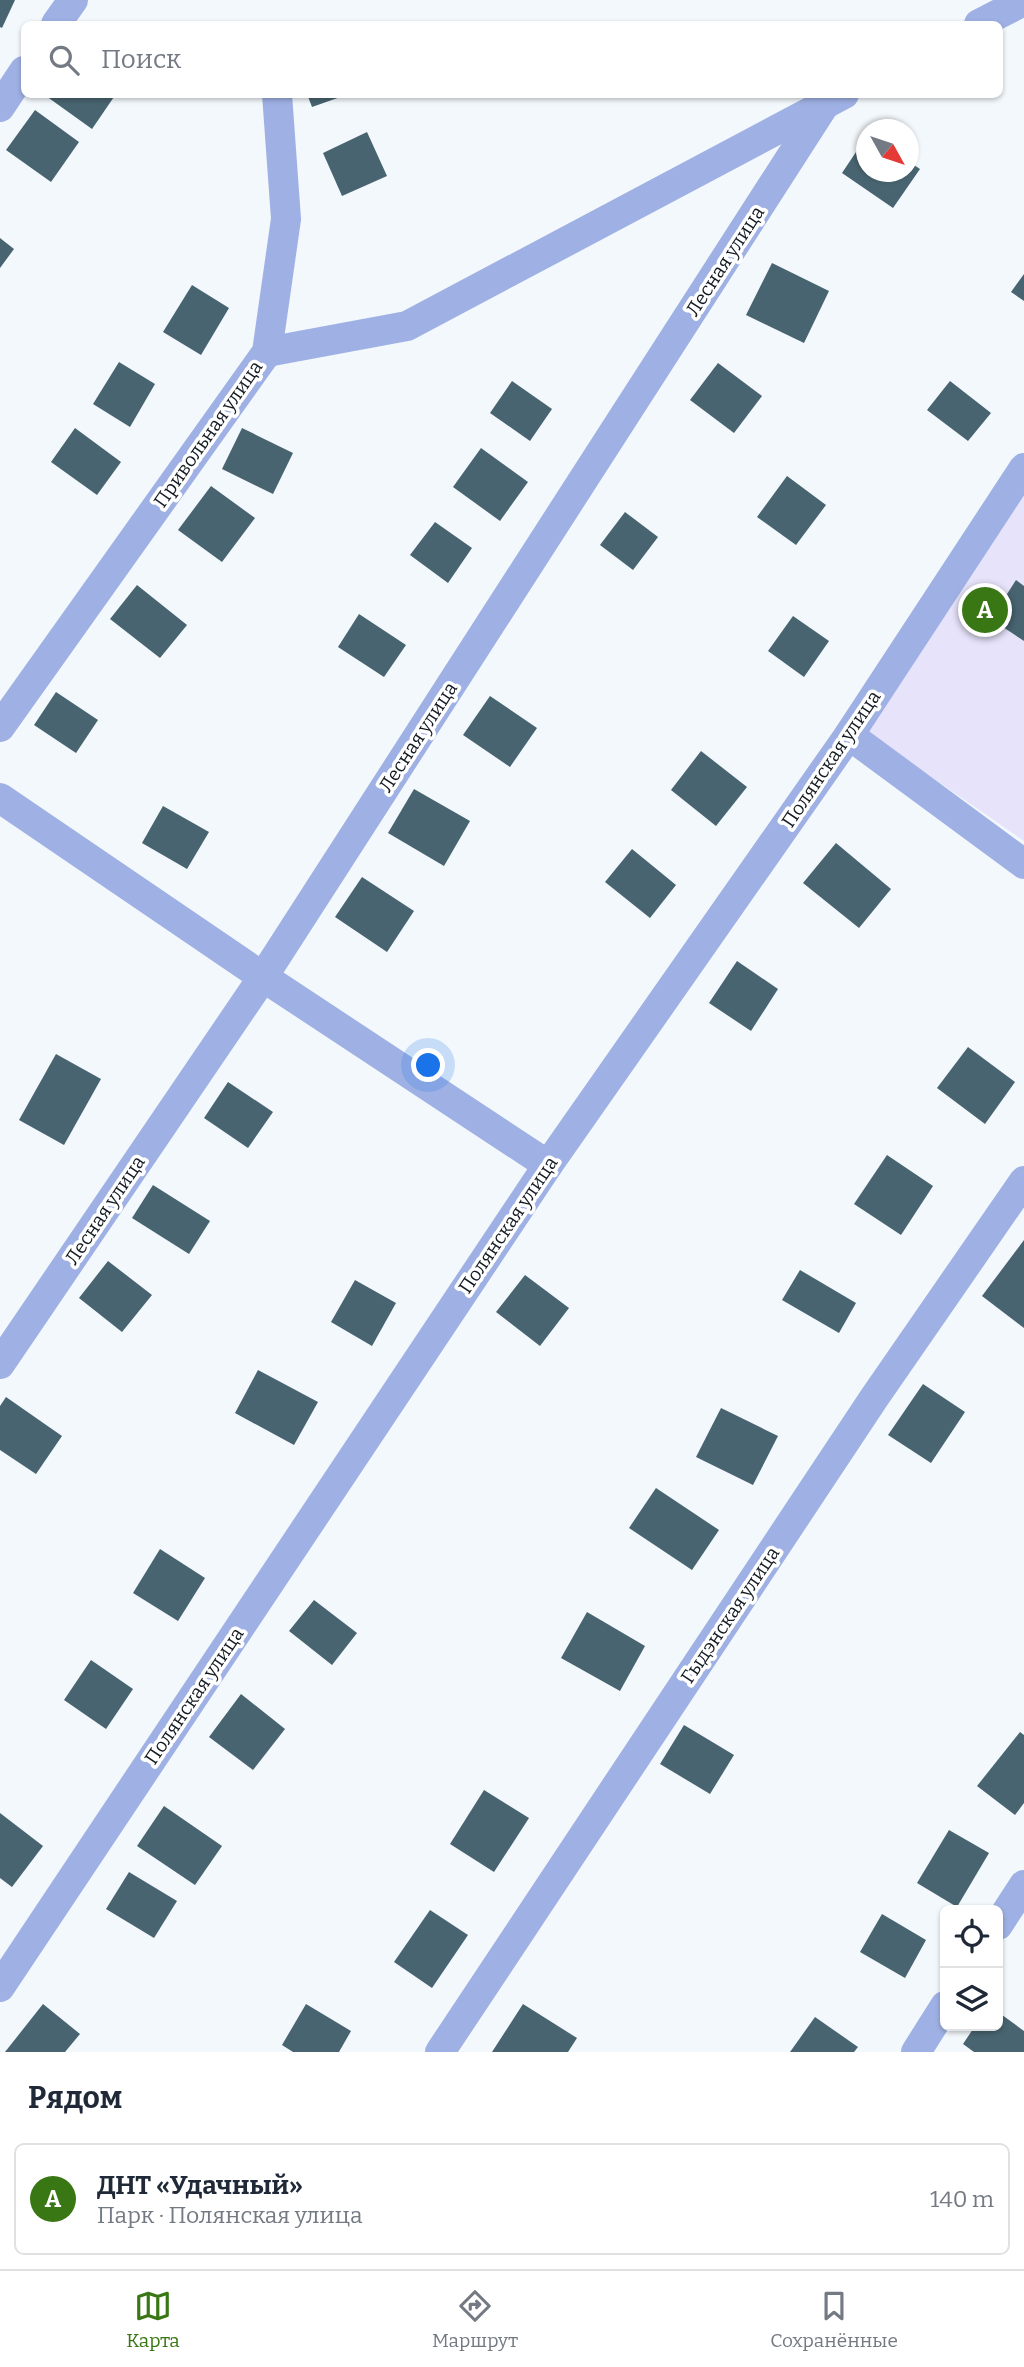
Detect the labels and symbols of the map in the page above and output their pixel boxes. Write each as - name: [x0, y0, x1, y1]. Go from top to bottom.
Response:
- north arrow: [856, 119, 919, 182]
- street label: Лесная улица: [681, 201, 769, 320]
- street label: Привольная улица: [149, 356, 268, 512]
- pin: A: [962, 584, 1008, 636]
- street label: Лесная улица: [374, 677, 462, 796]
- street label: Полянская улица: [777, 686, 886, 832]
- your location: [411, 1048, 445, 1082]
- street label: Лесная улица: [60, 1151, 150, 1269]
- street label: Полянская улица: [454, 1152, 563, 1298]
- street label: Гыдэнская улица: [676, 1542, 785, 1688]
- street label: Полянская улица: [140, 1623, 249, 1769]

